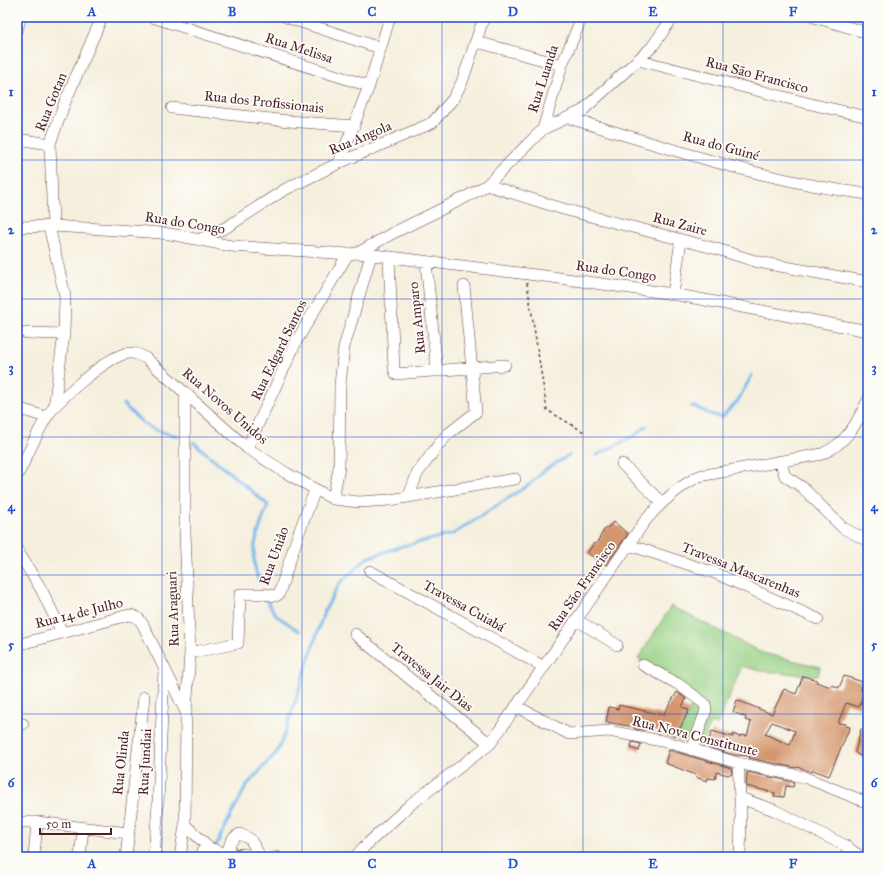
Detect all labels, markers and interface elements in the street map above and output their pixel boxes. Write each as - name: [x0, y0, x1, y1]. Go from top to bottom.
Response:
- text: A: [87, 4, 97, 20]
- text: B: [228, 4, 237, 20]
- text: C: [368, 4, 377, 20]
- text: D: [508, 4, 518, 20]
- text: E: [648, 4, 658, 20]
- text: F: [789, 4, 798, 20]
- street label: Rua Melissa: [263, 29, 335, 67]
- street label: Rua Luanda: [524, 43, 562, 115]
- street label: Rua São Francisco: [704, 53, 810, 97]
- street label: Rua Gotan: [32, 70, 71, 134]
- text: 1: [8, 84, 14, 100]
- text: 1: [871, 84, 877, 100]
- street label: Rua dos Profissionais: [203, 87, 325, 117]
- street label: Rua Angola: [326, 117, 394, 159]
- street label: Rua do Guiné: [681, 128, 761, 164]
- street label: Rua do Congo: [144, 208, 226, 238]
- street label: Rua Zaire: [651, 209, 709, 239]
- text: 2: [8, 222, 15, 238]
- text: 2: [871, 222, 878, 238]
- street label: Rua do Congo: [575, 257, 657, 285]
- street label: Rua Amparo: [405, 281, 429, 355]
- street label: Rua Edgard Santos: [247, 297, 311, 403]
- text: 3: [8, 360, 14, 376]
- text: 3: [871, 360, 877, 376]
- street label: Rua Novos Unidos: [179, 364, 271, 448]
- text: 4: [7, 499, 15, 515]
- text: 4: [870, 499, 878, 515]
- street label: Rua Uniâo: [256, 524, 292, 588]
- street label: Rua São Francisco: [545, 538, 619, 634]
- street label: Travessa Mascarenhas: [679, 538, 803, 602]
- street label: Rua Araguari: [163, 571, 183, 647]
- street label: Travessa Cuiabá: [420, 576, 508, 636]
- street label: Rua 14 de Julho: [33, 594, 125, 633]
- text: 5: [8, 637, 15, 653]
- text: 5: [871, 637, 878, 653]
- street label: Travessa Jair Dias: [387, 639, 477, 716]
- street label: Rua Nova Constitunte: [630, 712, 760, 760]
- street label: Rua Jundiai: [135, 728, 156, 796]
- street label: Rua Olinda: [109, 730, 133, 796]
- text: 6: [8, 775, 16, 791]
- text: 6: [871, 775, 879, 791]
- scale bar: [40, 810, 111, 836]
- text: 50 m: [46, 817, 71, 831]
- text: A: [87, 856, 97, 872]
- text: B: [228, 856, 237, 872]
- text: C: [368, 856, 377, 872]
- text: D: [508, 856, 518, 872]
- text: E: [648, 856, 658, 872]
- text: F: [789, 856, 798, 872]

